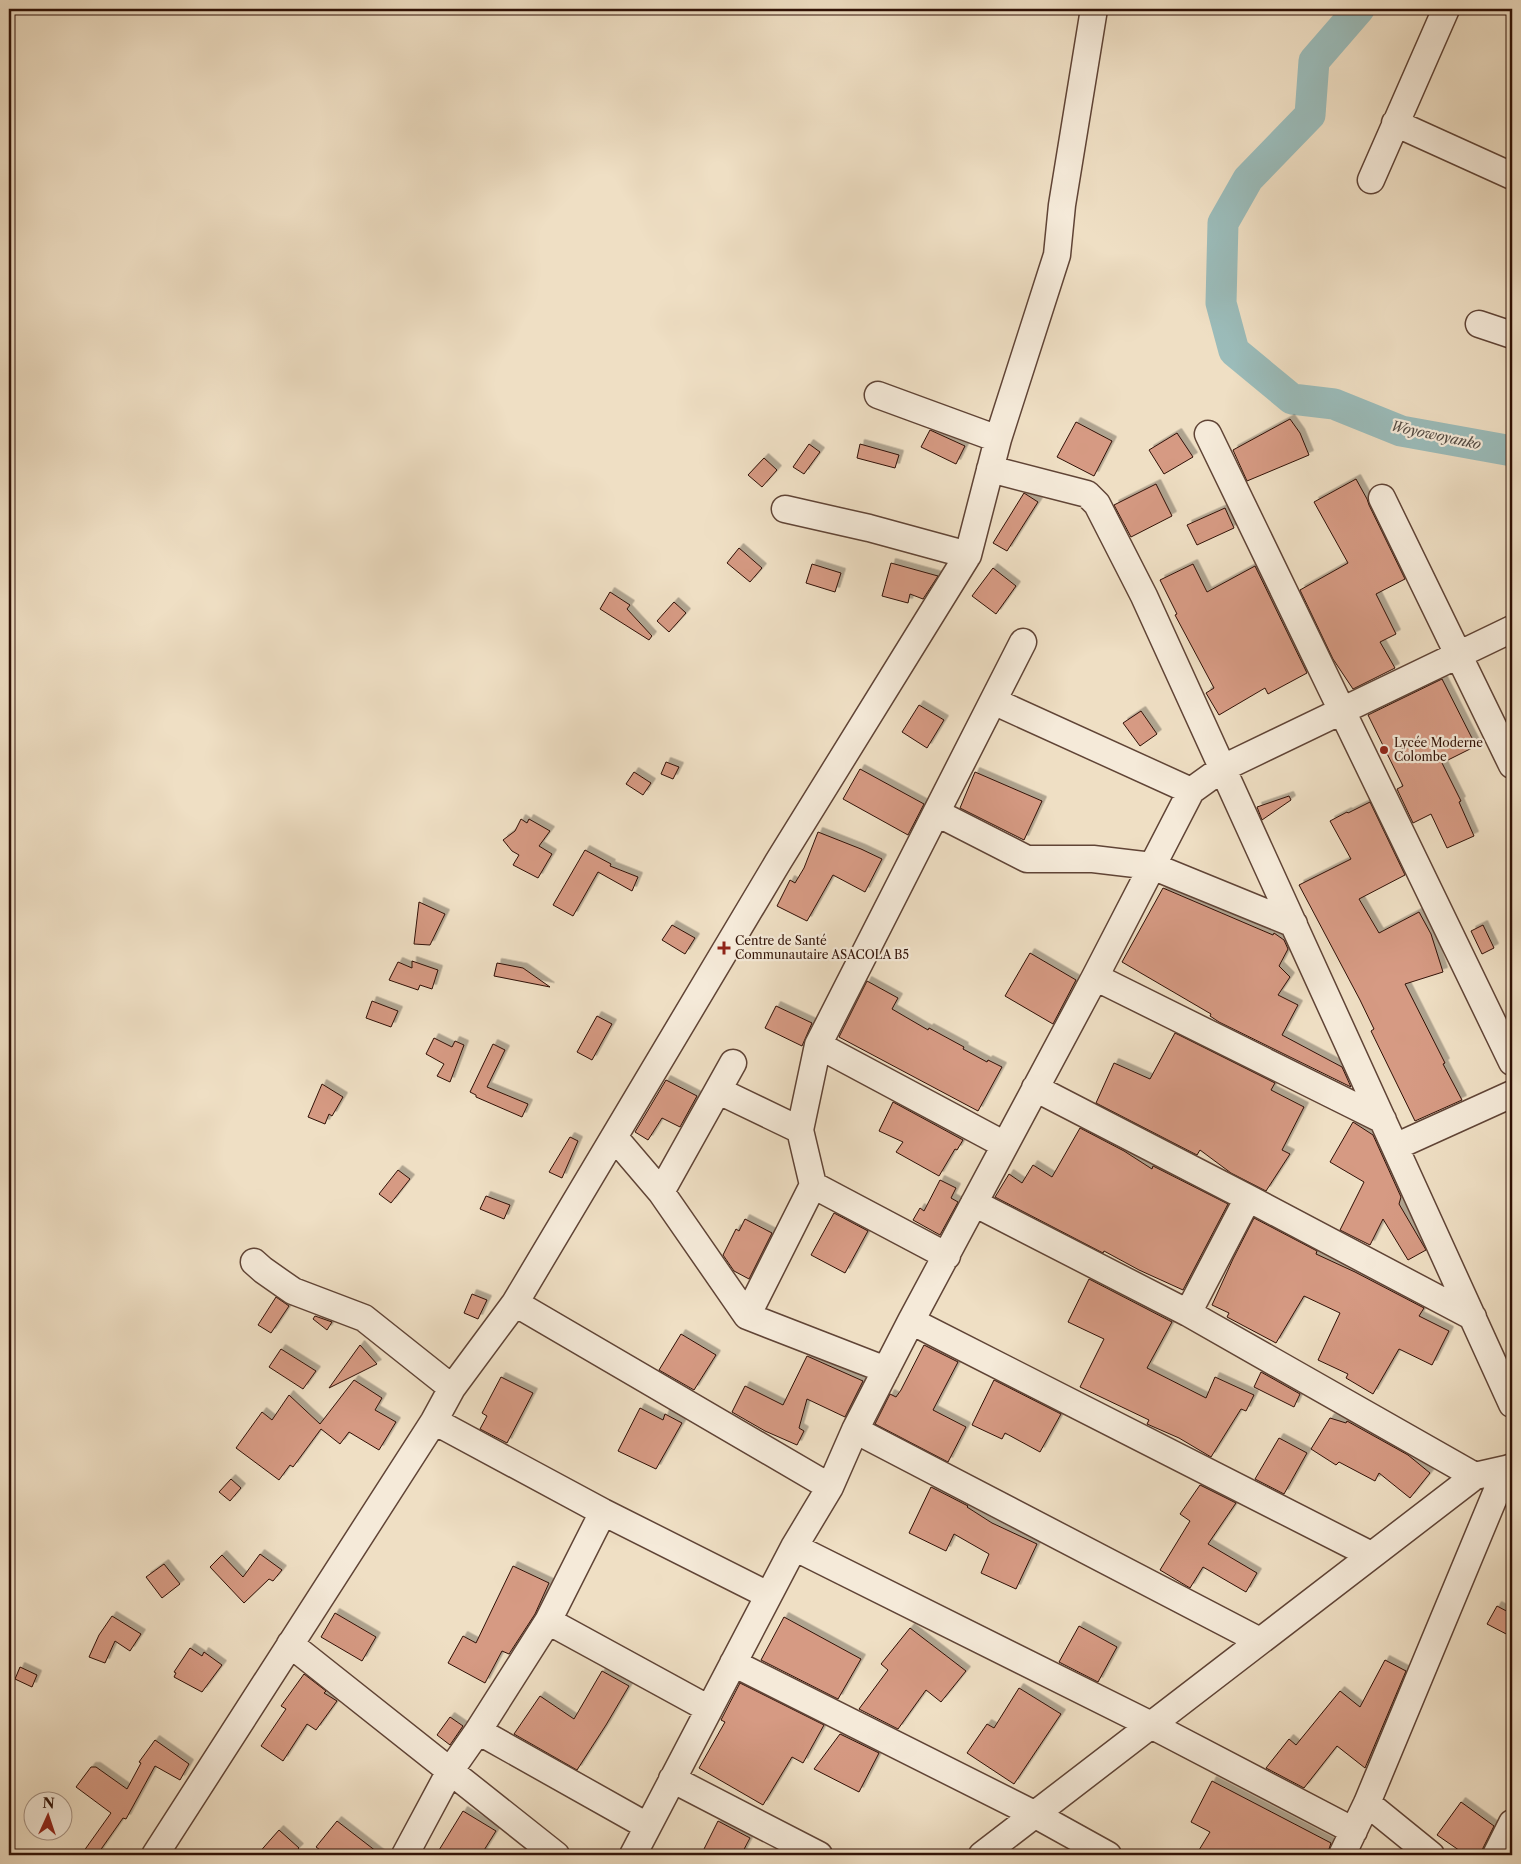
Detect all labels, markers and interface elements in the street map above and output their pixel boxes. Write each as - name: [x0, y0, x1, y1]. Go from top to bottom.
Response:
- water label: Woyowoyanko: [1389, 417, 1483, 453]
- place label: Lycée Moderne Colombe: [1394, 735, 1483, 764]
- marker: Lycée Moderne Colombe: [1378, 744, 1390, 756]
- place label: Centre de Santé Communautaire ASACOLA B5: [735, 933, 909, 962]
- marker: Centre de Santé Communautaire ASACOLA B5: [717, 941, 731, 955]
- north arrow: [22, 1792, 72, 1842]
- text: N: [42, 1794, 55, 1812]

